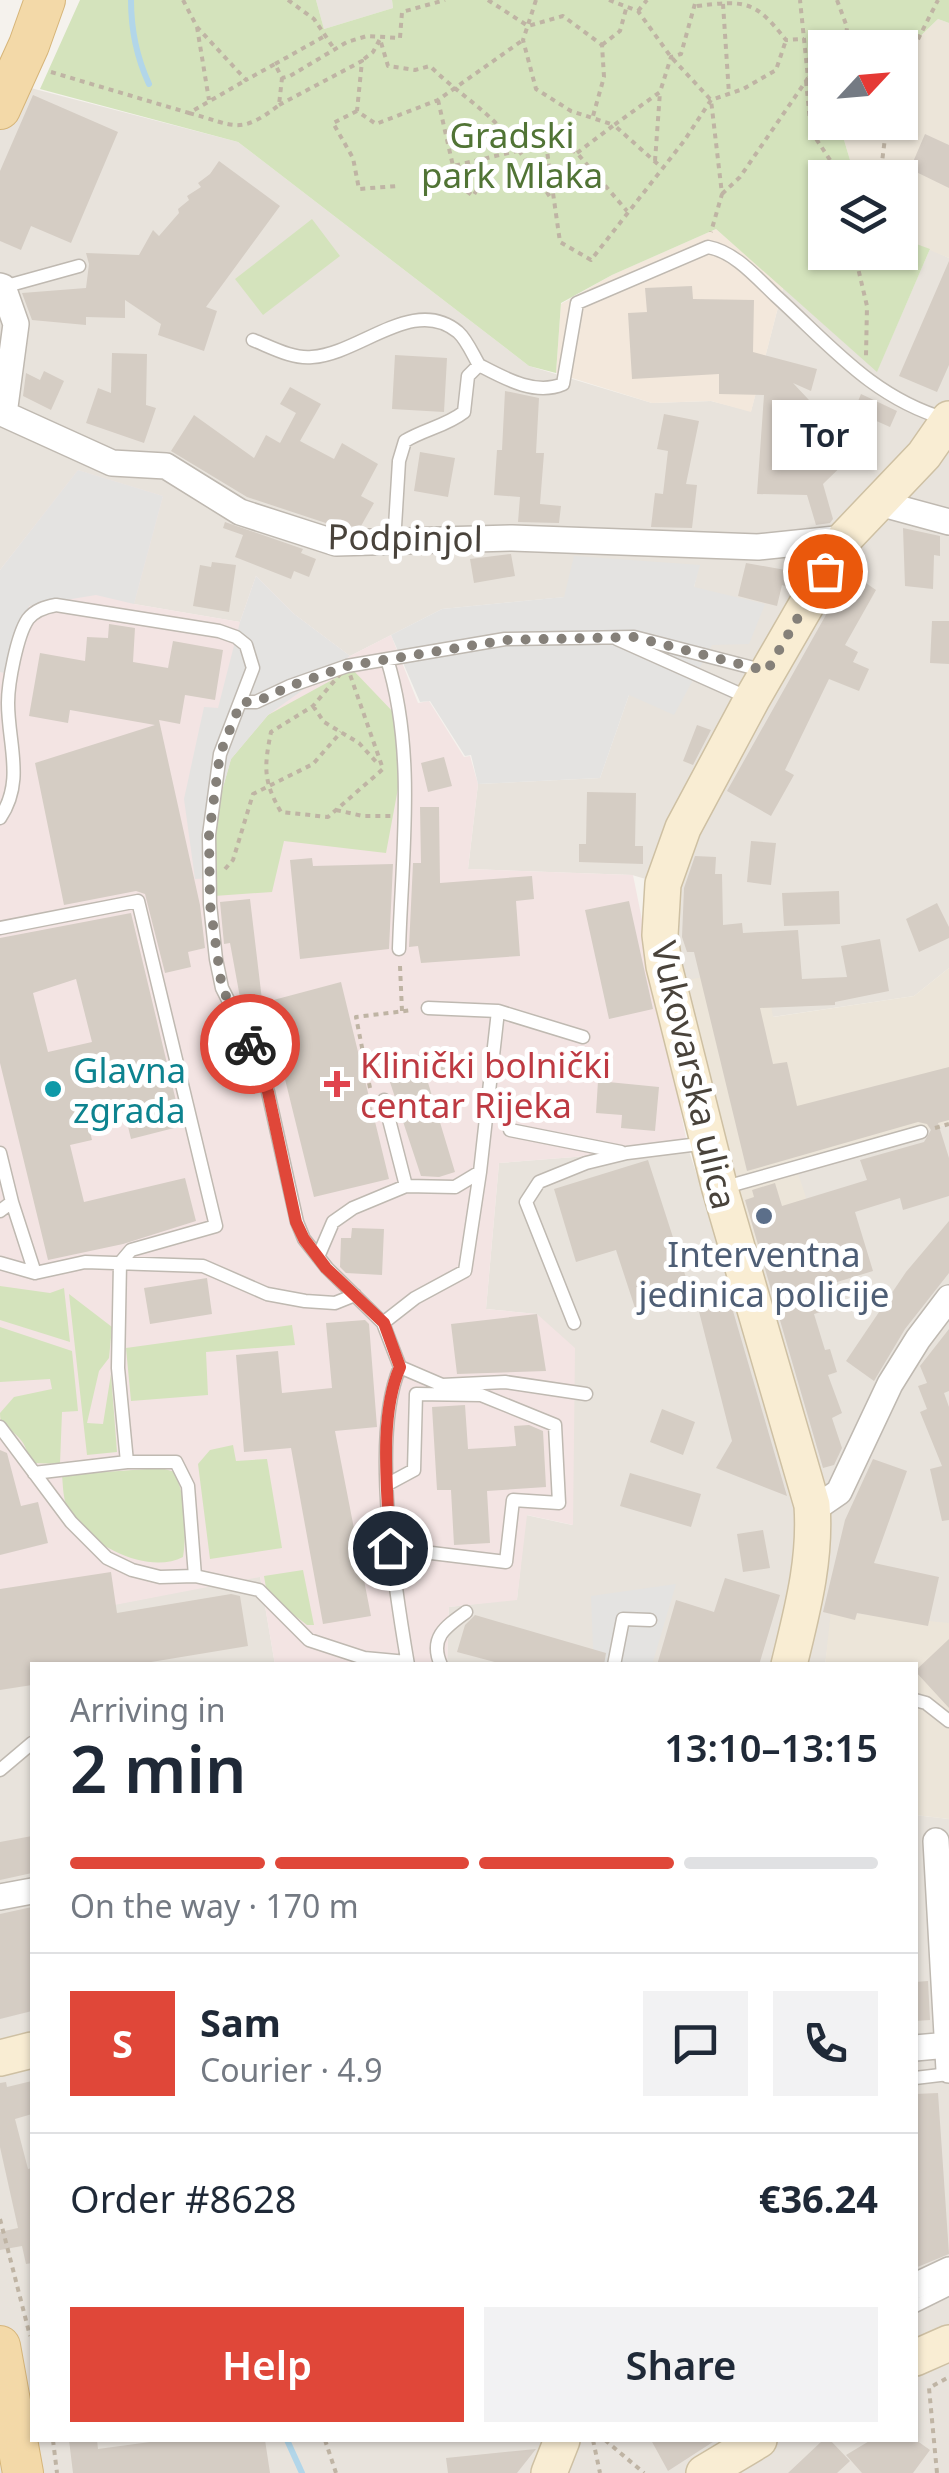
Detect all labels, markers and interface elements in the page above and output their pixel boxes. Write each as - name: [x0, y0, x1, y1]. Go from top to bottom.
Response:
- north arrow: [808, 30, 918, 140]
- map controls: [808, 30, 918, 270]
- park label: Gradski park Mlaka: [421, 111, 603, 198]
- button: layers: [808, 160, 918, 270]
- callout: Tor: [772, 401, 878, 471]
- text: Tor: [800, 413, 849, 456]
- street label: Podpinjol: [327, 512, 483, 562]
- pin: [783, 529, 868, 614]
- icon: bag: [798, 544, 853, 599]
- street label: Vukovarska ulica: [641, 936, 749, 1214]
- courier: [200, 994, 300, 1094]
- icon: bike: [223, 1017, 278, 1072]
- place label: Klinički bolnički centar Rijeka: [360, 1041, 611, 1128]
- place label: Glavna zgrada: [73, 1046, 186, 1133]
- marker: Klinički bolnički centar Rijeka: [324, 1071, 350, 1097]
- marker: Glavna zgrada: [42, 1078, 64, 1100]
- marker: Interventna jedinica policije: [753, 1205, 775, 1227]
- place label: Interventna jedinica policije: [637, 1230, 889, 1317]
- pin: [348, 1506, 433, 1591]
- icon: home: [363, 1521, 418, 1576]
- text: Arriving in: [70, 1688, 225, 1731]
- text: 13:10–13:15: [664, 1721, 878, 1773]
- text: 2 min: [70, 1724, 246, 1812]
- text: On the way · 170 m: [70, 1884, 359, 1927]
- button: chat: [643, 1991, 748, 2096]
- button: phone: [773, 1991, 878, 2096]
- text: Sam: [200, 1996, 281, 2048]
- text: S: [112, 2017, 133, 2069]
- text: Courier · 4.9: [200, 2048, 383, 2091]
- text: Order #8628: [70, 2172, 296, 2224]
- text: €36.24: [759, 2172, 878, 2224]
- button: Help: [70, 2307, 464, 2422]
- button: Share: [484, 2307, 878, 2422]

